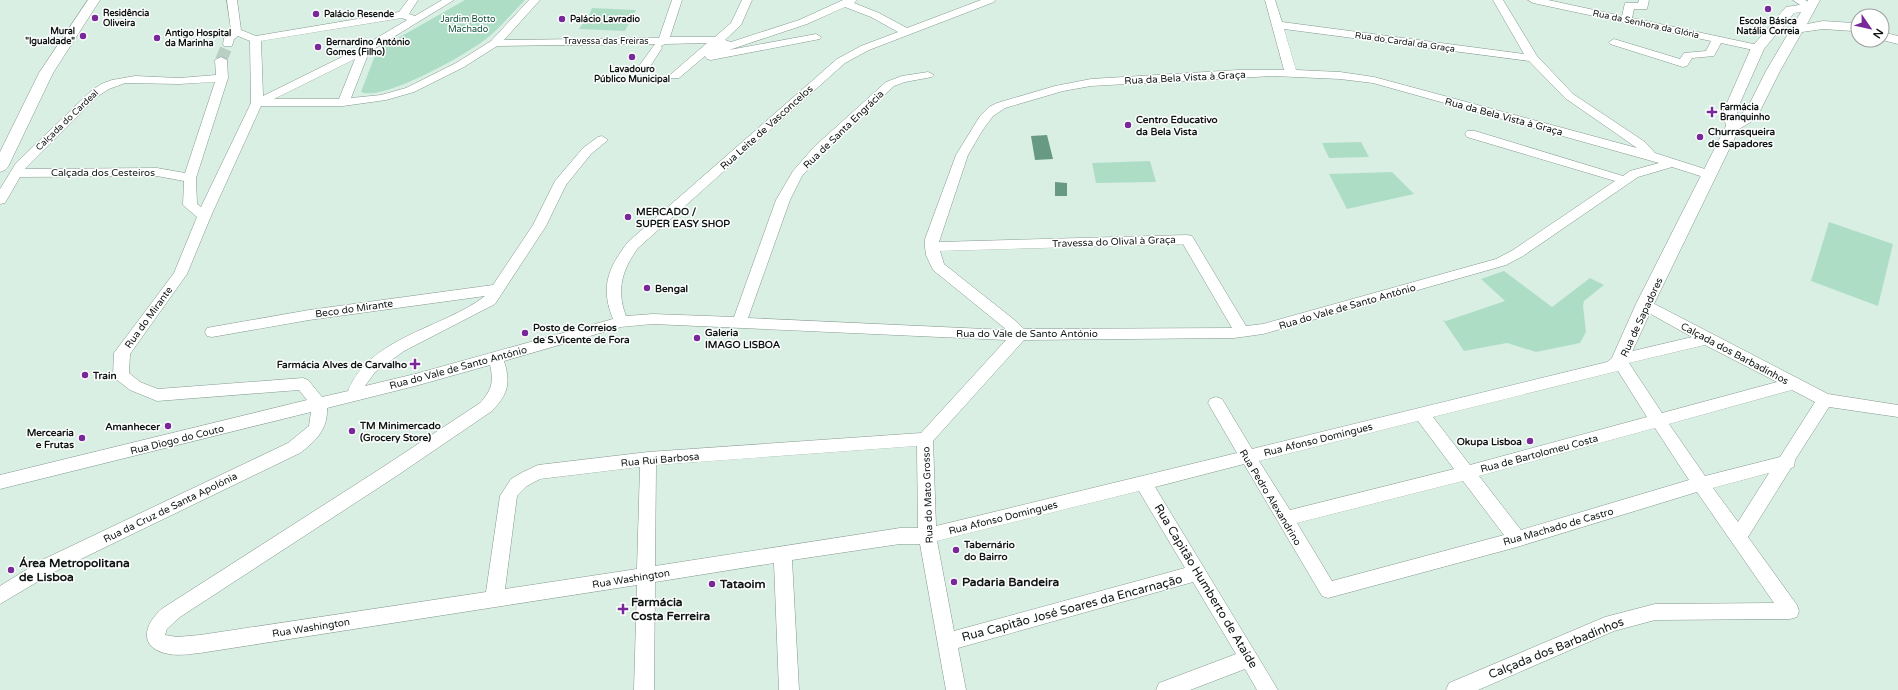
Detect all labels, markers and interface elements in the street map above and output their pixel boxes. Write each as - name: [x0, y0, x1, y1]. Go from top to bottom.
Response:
- marker: Escola Básica Natália Correia: [1763, 4, 1773, 14]
- place label: Residência Oliveira: [103, 8, 149, 29]
- street label: Rua da Senhora da Glória: [1592, 8, 1700, 41]
- north arrow: [1850, 8, 1890, 48]
- marker: Palácio Resende: [311, 9, 321, 19]
- place label: Palácio Resende: [324, 9, 394, 20]
- marker: Residência Oliveira: [90, 13, 100, 23]
- park label: Jardim Botto Machado: [441, 14, 496, 35]
- marker: Palácio Lavradio: [557, 14, 567, 24]
- place label: Palácio Lavradio: [570, 14, 640, 25]
- place label: Escola Básica Natália Correia: [1736, 16, 1800, 37]
- place label: Mural "Igualdade": [25, 26, 75, 47]
- text: N: [1870, 26, 1886, 41]
- place label: Antigo Hospital da Marinha: [165, 28, 231, 49]
- street label: Rua do Cardal da Graça: [1354, 30, 1456, 55]
- marker: Mural "Igualdade": [78, 31, 88, 41]
- marker: Antigo Hospital da Marinha: [152, 33, 162, 43]
- street label: Travessa das Freiras: [563, 36, 649, 47]
- place label: Bernardino António Gomes (Filho): [326, 37, 410, 58]
- marker: Bernardino António Gomes (Filho): [313, 42, 323, 52]
- marker: Lavadouro Público Municipal: [627, 52, 637, 62]
- place label: Lavadouro Público Municipal: [594, 64, 670, 85]
- street label: Rua da Bela Vista à Graça: [1124, 69, 1246, 87]
- street label: Rua Leite de Vasconcelos: [718, 83, 816, 173]
- street label: Calçada do Cardeal: [34, 88, 101, 153]
- street label: Rua de Santa Engrácia: [801, 88, 886, 171]
- street label: Rua da Bela Vista à Graça: [1443, 95, 1564, 138]
- place label: Farmácia Branquinho: [1720, 102, 1771, 123]
- marker: Farmácia Branquinho: [1707, 107, 1717, 117]
- place label: Centro Educativo da Bela Vista: [1136, 114, 1218, 138]
- marker: Centro Educativo da Bela Vista: [1123, 120, 1133, 130]
- place label: Churrasqueira de Sapadores: [1708, 126, 1776, 150]
- marker: Churrasqueira de Sapadores: [1695, 132, 1705, 142]
- street label: Calçada dos Cesteiros: [51, 167, 155, 179]
- place label: MERCADO / SUPER EASY SHOP: [636, 206, 730, 230]
- marker: MERCADO / SUPER EASY SHOP: [623, 212, 633, 222]
- street label: Travessa do Olival à Graça: [1052, 234, 1176, 250]
- street label: Rua de Sapadores: [1618, 276, 1666, 359]
- street label: Rua do Vale de Santo António: [1277, 282, 1417, 332]
- marker: Bengal: [642, 283, 652, 293]
- place label: Bengal: [655, 283, 688, 295]
- street label: Rua do Mirante: [122, 284, 175, 351]
- street label: Beco do Mirante: [314, 298, 394, 320]
- street label: Calçada dos Barbadinhos: [1679, 320, 1791, 388]
- place label: Posto de Correios de S.Vicente de Fora: [533, 322, 630, 346]
- place label: Galeria IMAGO LISBOA: [705, 327, 781, 351]
- marker: Posto de Correios de S.Vicente de Fora: [520, 328, 530, 338]
- street label: Rua do Vale de Santo António: [956, 328, 1098, 340]
- marker: Galeria IMAGO LISBOA: [692, 333, 702, 343]
- street label: Rua do Vale de Santo António: [388, 344, 528, 392]
- place label: Farmácia Alves de Carvalho: [277, 359, 407, 371]
- marker: Farmácia Alves de Carvalho: [410, 359, 420, 369]
- marker: Train: [80, 370, 90, 380]
- place label: Train: [92, 370, 117, 382]
- place label: TM Minimercado (Grocery Store): [359, 420, 441, 444]
- place label: Amanhecer: [105, 421, 160, 433]
- marker: Amanhecer: [163, 421, 173, 431]
- street label: Rua Afonso Domingues: [1263, 421, 1374, 459]
- street label: Rua Diogo do Couto: [129, 423, 225, 457]
- marker: TM Minimercado (Grocery Store): [347, 426, 357, 436]
- place label: Mercearia e Frutas: [27, 427, 74, 451]
- street label: Rua de Bartolomeu Costa: [1479, 432, 1599, 475]
- marker: Mercearia e Frutas: [77, 433, 87, 443]
- place label: Okupa Lisboa: [1457, 436, 1522, 448]
- marker: Okupa Lisboa: [1525, 436, 1535, 446]
- street label: Rua do Mato Grosso: [920, 446, 936, 544]
- street label: Rua Pedro Alexandrino: [1237, 447, 1304, 548]
- street label: Rua Rui Barbosa: [620, 451, 700, 469]
- street label: Rua da Cruz de Santa Apolónia: [102, 470, 239, 546]
- street label: Rua Afonso Domingues: [948, 499, 1059, 537]
- street label: Rua Capitão Humberto de Ataíde: [1151, 501, 1261, 671]
- street label: Rua Machado de Castro: [1502, 505, 1615, 548]
- place label: Tabernário do Bairro: [963, 539, 1015, 563]
- marker: Tabernário do Bairro: [951, 545, 961, 555]
- place label: Área Metropolitana de Lisboa: [19, 556, 130, 584]
- marker: Área Metropolitana de Lisboa: [6, 565, 16, 575]
- street label: Rua Washington: [591, 567, 671, 591]
- street label: Rua Capitão José Soares da Encarnação: [960, 572, 1184, 644]
- place label: Padaria Bandeira: [962, 575, 1060, 589]
- place label: Tataoim: [719, 577, 766, 591]
- marker: Padaria Bandeira: [949, 577, 959, 587]
- marker: Tataoim: [707, 579, 717, 589]
- place label: Farmácia Costa Ferreira: [631, 595, 711, 623]
- marker: Farmácia Costa Ferreira: [618, 604, 628, 614]
- street label: Calçada dos Barbadinhos: [1486, 614, 1626, 682]
- street label: Rua Washington: [271, 616, 351, 640]

